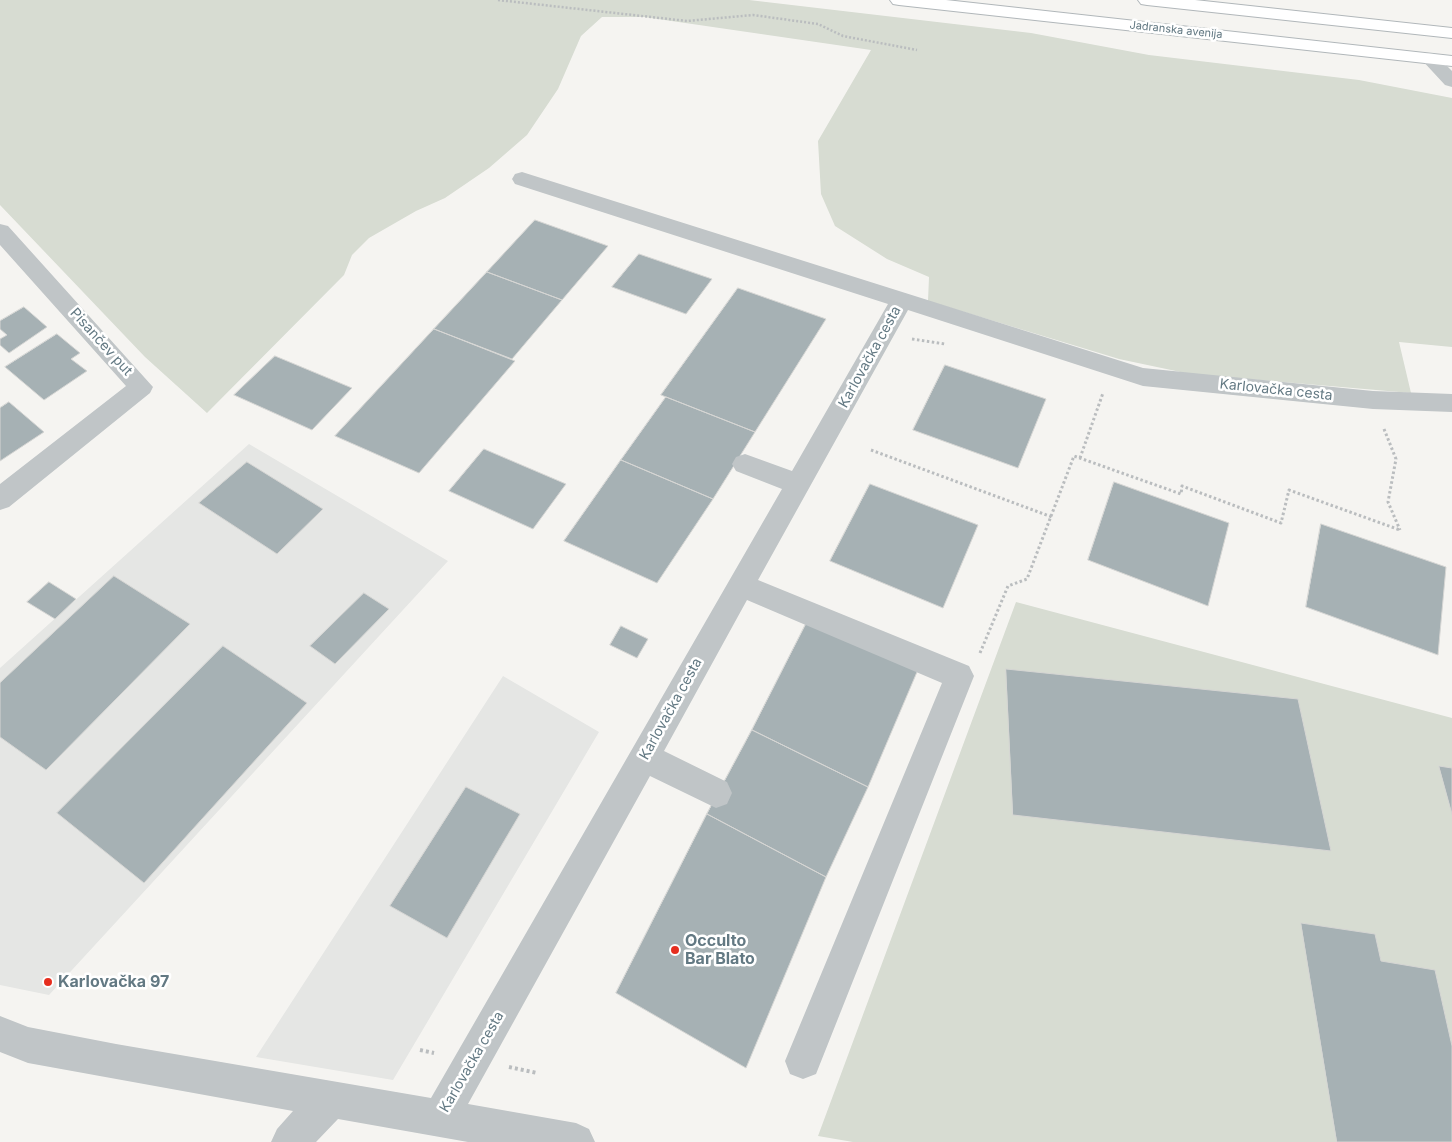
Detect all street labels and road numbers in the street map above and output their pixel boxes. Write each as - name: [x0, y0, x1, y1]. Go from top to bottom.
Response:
- street label: Jadranska avenija: [1129, 19, 1223, 41]
- street label: Karlovačka cesta: [835, 303, 905, 411]
- street label: Pisančev put: [66, 305, 136, 379]
- street label: Karlovačka cesta: [1219, 376, 1333, 404]
- street label: Karlovačka cesta: [636, 655, 706, 763]
- street label: Karlovačka cesta: [436, 1009, 508, 1115]

